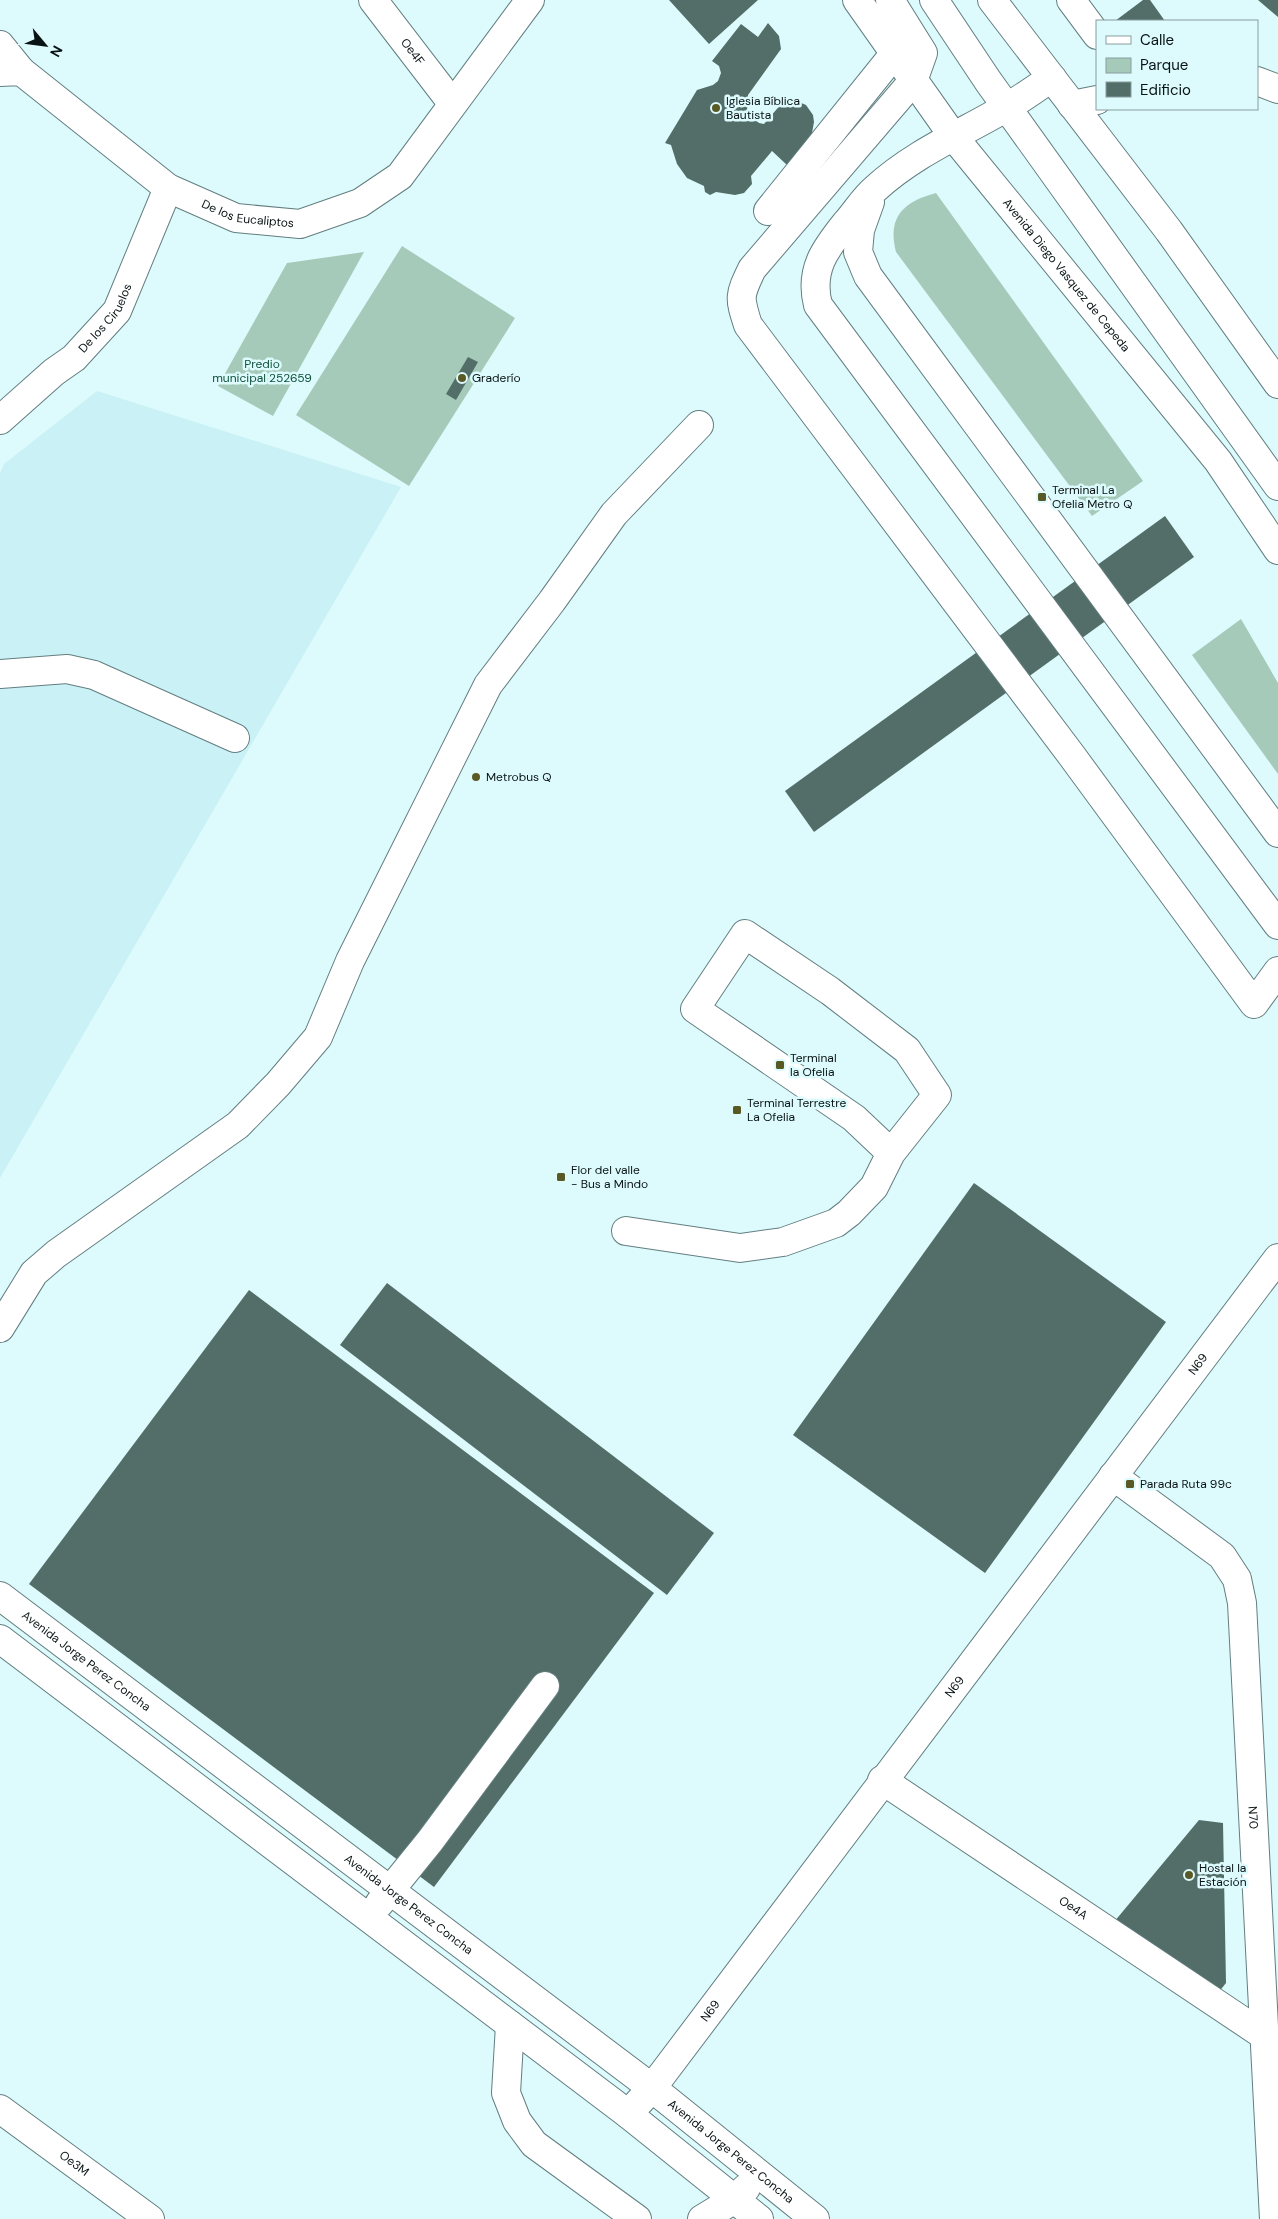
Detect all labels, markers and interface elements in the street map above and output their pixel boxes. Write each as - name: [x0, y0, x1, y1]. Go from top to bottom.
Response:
- north arrow: [20, 20, 70, 70]
- legend: [1096, 20, 1258, 110]
- text: Calle: [1140, 30, 1174, 50]
- street label: Oe4F: [397, 35, 428, 69]
- text: N: [46, 42, 67, 60]
- text: Parque: [1140, 55, 1188, 75]
- text: Edificio: [1140, 80, 1191, 100]
- place label: Iglesia Bíblica Bautista: [726, 93, 800, 123]
- marker: Iglesia Bíblica Bautista: [710, 102, 722, 114]
- street label: Avenida Diego Vasquez de Cepeda: [999, 195, 1134, 355]
- street label: De los Eucaliptos: [199, 196, 295, 231]
- street label: De los Ciruelos: [75, 281, 136, 356]
- park label: Predio municipal 252659: [212, 356, 312, 386]
- place label: Graderío: [472, 370, 521, 386]
- marker: Graderío: [456, 372, 468, 384]
- place label: Terminal La Ofelia Metro Q: [1052, 482, 1132, 512]
- marker: Terminal La Ofelia Metro Q: [1036, 491, 1048, 503]
- place label: Metrobus Q: [486, 769, 552, 785]
- marker: Metrobus Q: [470, 771, 482, 783]
- place label: Terminal la Ofelia: [790, 1050, 837, 1080]
- marker: Terminal la Ofelia: [774, 1059, 786, 1071]
- place label: Terminal Terrestre La Ofelia: [747, 1095, 846, 1125]
- marker: Terminal Terrestre La Ofelia: [731, 1104, 743, 1116]
- place label: Flor del valle - Bus a Mindo: [571, 1162, 648, 1192]
- marker: Flor del valle - Bus a Mindo: [555, 1171, 567, 1183]
- street label: N69: [1185, 1350, 1211, 1378]
- place label: Parada Ruta 99c: [1140, 1476, 1232, 1492]
- marker: Parada Ruta 99c: [1124, 1478, 1136, 1490]
- street label: Avenida Jorge Perez Concha: [19, 1607, 154, 1715]
- street label: N69: [941, 1673, 968, 1701]
- street label: N70: [1245, 1806, 1262, 1829]
- street label: Avenida Jorge Perez Concha: [341, 1851, 476, 1958]
- place label: Hostal la Estación: [1199, 1860, 1247, 1890]
- marker: Hostal la Estación: [1183, 1869, 1195, 1881]
- street label: Oe4A: [1056, 1892, 1091, 1923]
- street label: N69: [697, 1997, 724, 2025]
- street label: Avenida Jorge Perez Concha: [665, 2096, 797, 2207]
- street label: Oe3M: [56, 2147, 92, 2180]

